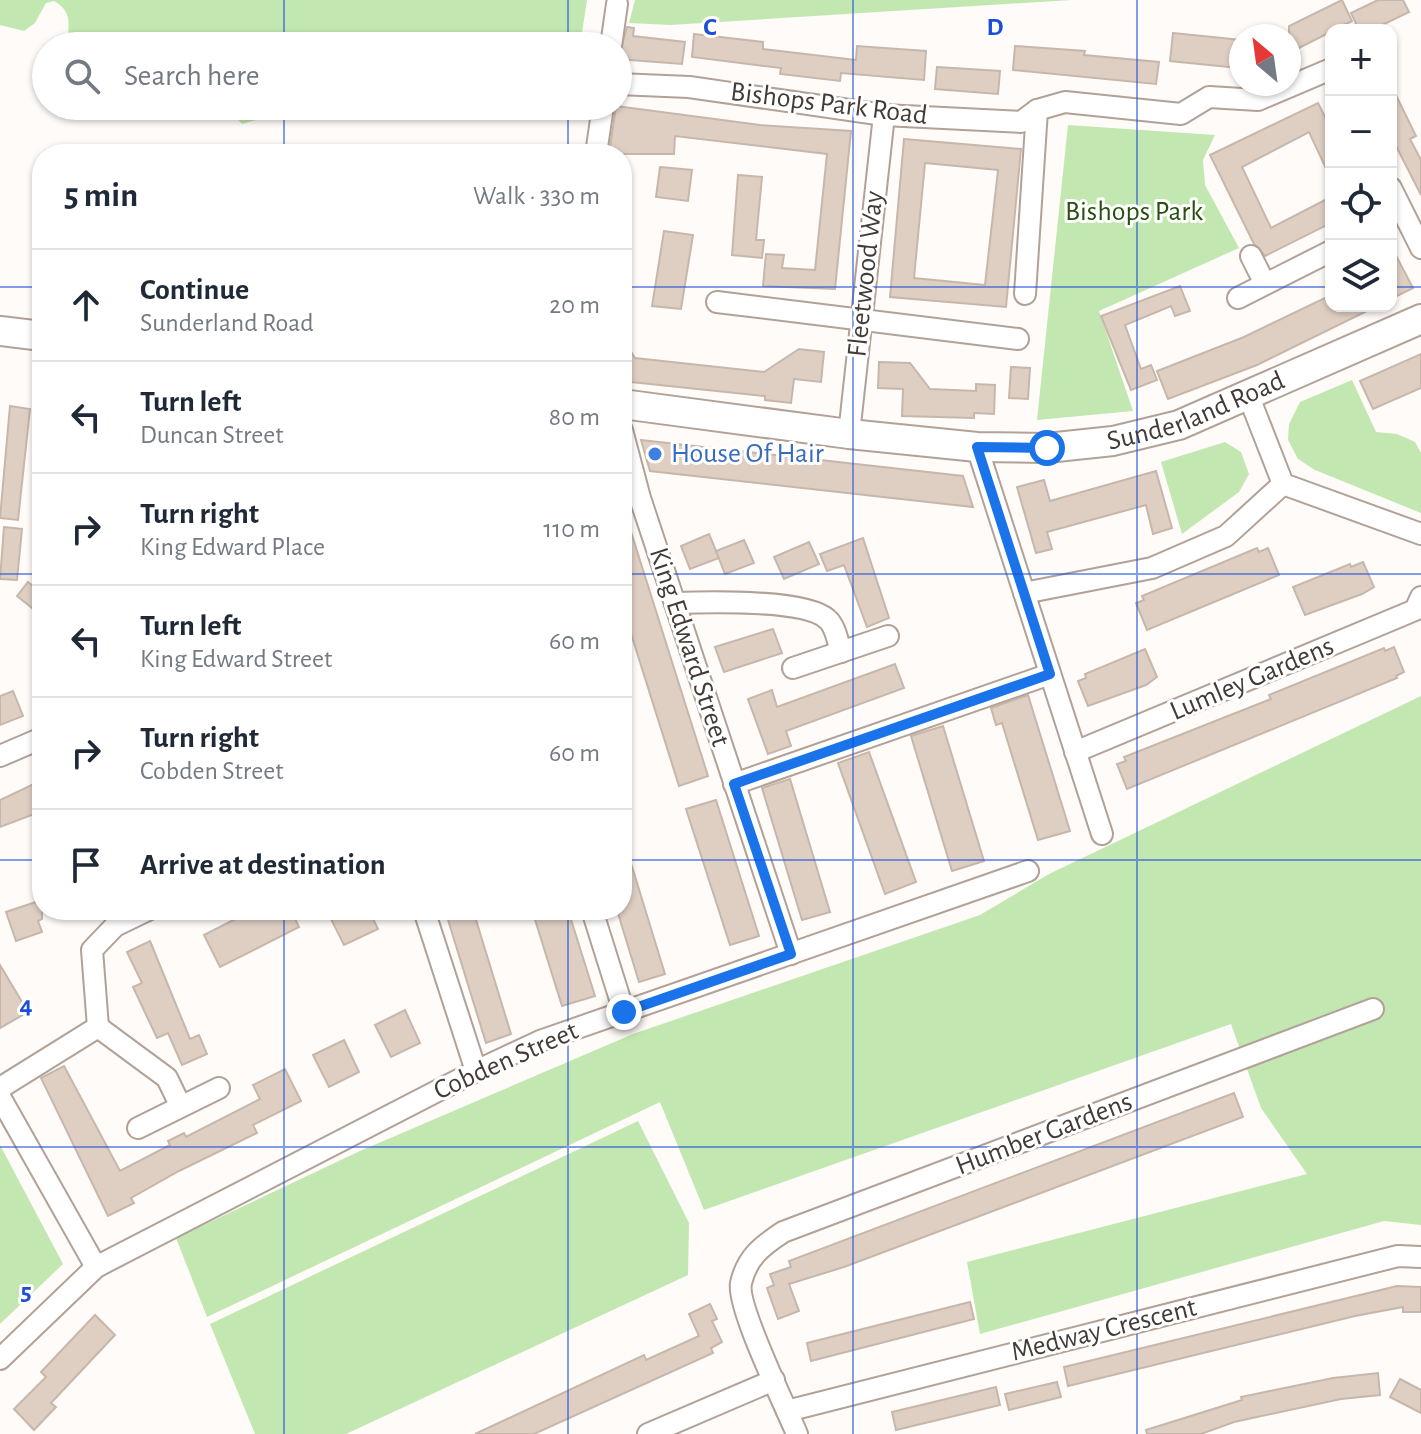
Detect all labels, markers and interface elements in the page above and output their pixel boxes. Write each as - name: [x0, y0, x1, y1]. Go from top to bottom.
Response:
- text: C: [703, 14, 717, 40]
- text: D: [986, 14, 1004, 40]
- north arrow: [1229, 24, 1301, 96]
- map controls: [1325, 24, 1397, 312]
- button: +: [1325, 24, 1397, 96]
- search box: [32, 32, 632, 120]
- icon: search: [60, 54, 104, 98]
- text: Search here: [124, 61, 260, 91]
- street label: Bishops Park Road: [729, 78, 929, 130]
- button: −: [1325, 96, 1397, 168]
- button: locate: [1325, 168, 1397, 240]
- text: 5 min: [64, 179, 138, 213]
- text: Walk · 330 m: [473, 183, 600, 209]
- street label: Fleetwood Way: [843, 190, 889, 358]
- park label: Bishops Park: [1065, 198, 1203, 226]
- button: layers: [1325, 240, 1397, 312]
- text: Continue: [140, 275, 249, 305]
- icon: ahead: [64, 283, 108, 327]
- text: 20 m: [549, 292, 600, 318]
- text: Sunderland Road: [140, 310, 314, 336]
- street label: Sunderland Road: [1104, 367, 1289, 456]
- text: Turn left: [140, 387, 241, 417]
- icon: left: [64, 395, 108, 439]
- text: 80 m: [549, 404, 600, 430]
- text: Duncan Street: [140, 422, 284, 448]
- route start: [1029, 430, 1065, 466]
- place label: House Of Hair: [671, 440, 824, 468]
- marker: House Of Hair: [646, 445, 664, 463]
- text: Turn right: [140, 499, 259, 529]
- icon: right: [64, 507, 108, 551]
- text: 110 m: [543, 516, 600, 542]
- text: King Edward Place: [140, 534, 325, 560]
- street label: King Edward Street: [644, 544, 734, 750]
- text: Turn left: [140, 611, 241, 641]
- icon: left: [64, 619, 108, 663]
- text: 60 m: [549, 628, 600, 654]
- street label: Lumley Gardens: [1166, 632, 1338, 726]
- text: King Edward Street: [140, 646, 332, 672]
- text: Turn right: [140, 723, 259, 753]
- icon: right: [64, 731, 108, 775]
- text: 60 m: [549, 740, 600, 766]
- text: Cobden Street: [140, 758, 284, 784]
- icon: arrive: [64, 843, 108, 887]
- text: Arrive at destination: [140, 850, 386, 880]
- text: 4: [19, 992, 33, 1018]
- route end: [606, 994, 642, 1030]
- street label: Cobden Street: [430, 1017, 582, 1105]
- street label: Humber Gardens: [952, 1087, 1136, 1181]
- text: 5: [20, 1279, 32, 1305]
- street label: Medway Crescent: [1009, 1293, 1200, 1367]

